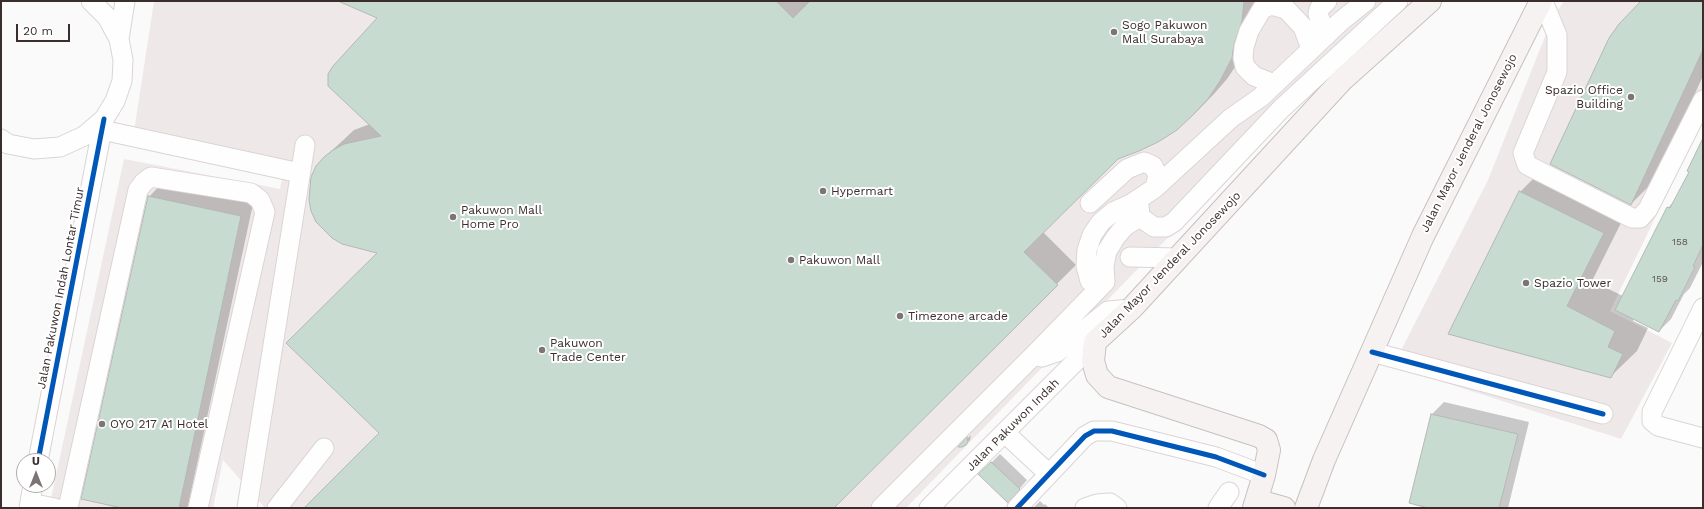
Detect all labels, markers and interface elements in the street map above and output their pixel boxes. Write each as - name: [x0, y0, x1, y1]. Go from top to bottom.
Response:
- scale bar: [18, 16, 72, 42]
- place label: Sogo Pakuwon Mall Surabaya: [1122, 18, 1207, 46]
- text: 20 m: [23, 24, 53, 38]
- marker: Sogo Pakuwon Mall Surabaya: [1109, 27, 1119, 37]
- street label: Jalan Mayor Jenderal Jonosewojo: [1418, 51, 1520, 235]
- place label: Spazio Office Building: [1545, 83, 1623, 111]
- marker: Spazio Office Building: [1626, 92, 1636, 102]
- place label: Hypermart: [831, 184, 893, 198]
- street label: Jalan Pakuwon Indah Lontar Timur: [34, 186, 88, 390]
- marker: Hypermart: [818, 186, 828, 196]
- street label: Jalan Mayor Jenderal Jonosewojo: [1096, 189, 1244, 341]
- place label: Pakuwon Mall Home Pro: [461, 203, 542, 231]
- marker: Pakuwon Mall Home Pro: [448, 212, 458, 222]
- house number: 158: [1672, 236, 1688, 248]
- place label: Pakuwon Mall: [799, 253, 880, 267]
- marker: Pakuwon Mall: [786, 255, 796, 265]
- house number: 159: [1652, 273, 1668, 285]
- place label: Spazio Tower: [1534, 276, 1611, 290]
- marker: Spazio Tower: [1521, 278, 1531, 288]
- place label: Timezone arcade: [908, 309, 1008, 323]
- marker: Timezone arcade: [895, 311, 905, 321]
- place label: Pakuwon Trade Center: [550, 336, 626, 364]
- marker: Pakuwon Trade Center: [537, 345, 547, 355]
- street label: Jalan Pakuwon Indah: [964, 376, 1062, 474]
- place label: OYO 217 A1 Hotel: [110, 417, 208, 431]
- marker: OYO 217 A1 Hotel: [97, 419, 107, 429]
- north arrow: [16, 453, 56, 493]
- text: U: [32, 455, 40, 468]

